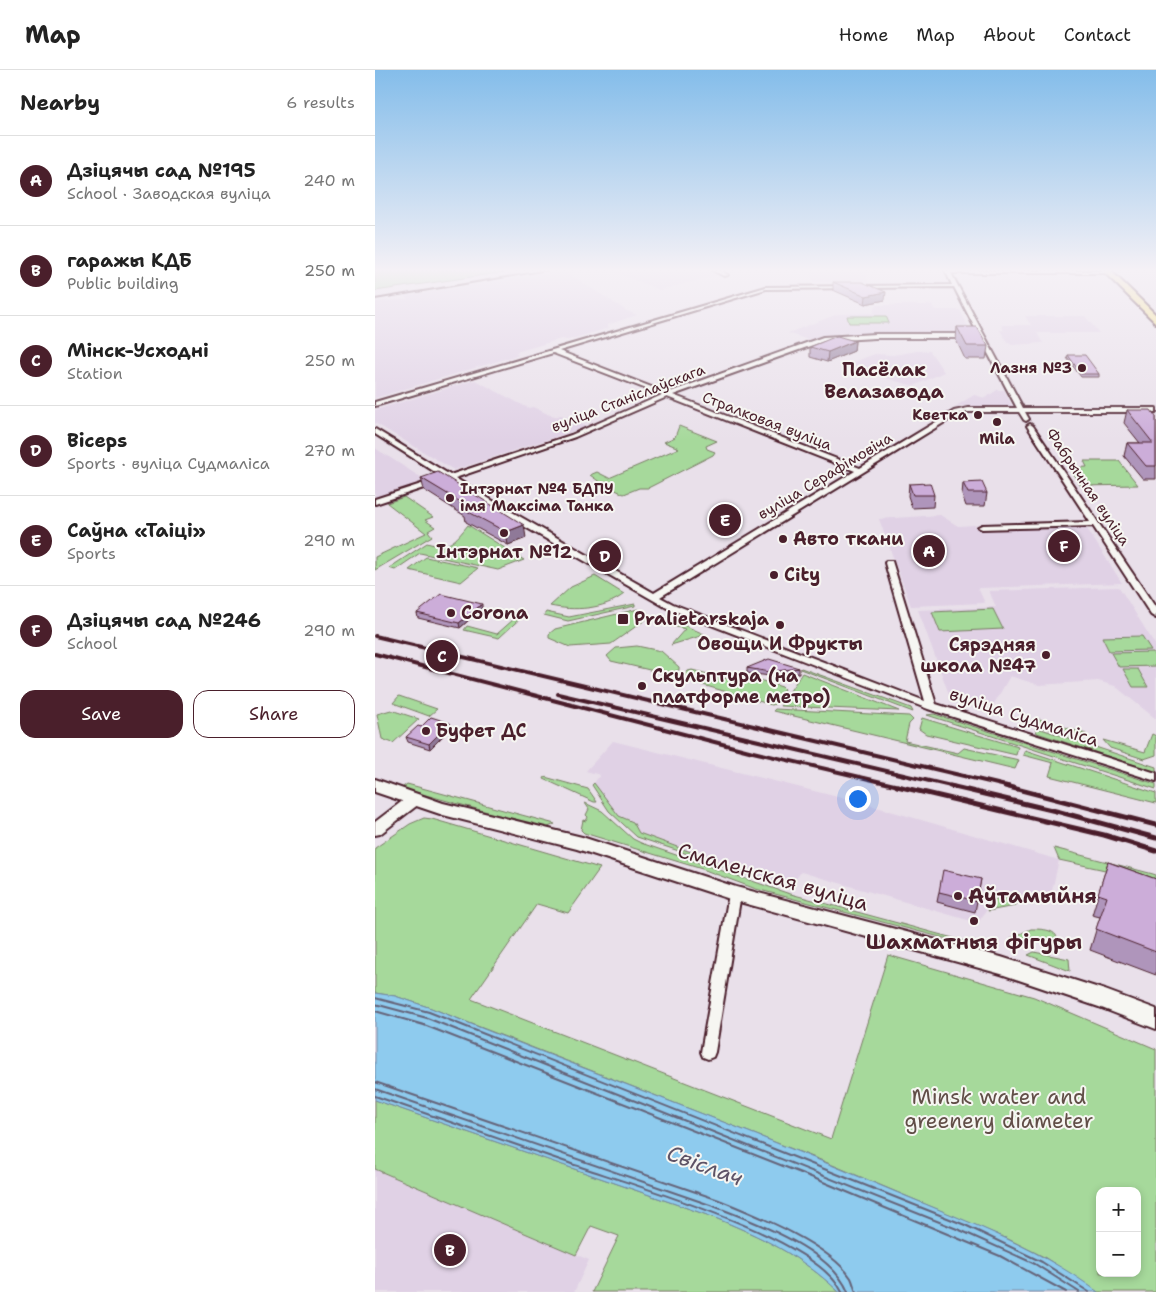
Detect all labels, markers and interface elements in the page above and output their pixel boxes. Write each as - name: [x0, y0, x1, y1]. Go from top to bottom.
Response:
- text: Map: [25, 19, 81, 51]
- text: Home: [839, 23, 888, 47]
- text: Map: [916, 23, 955, 47]
- text: About: [983, 23, 1036, 47]
- text: Contact: [1064, 23, 1131, 47]
- text: Nearby: [20, 89, 100, 117]
- text: 6 results: [286, 92, 355, 113]
- text: Дзіцячы сад №195: [67, 158, 256, 183]
- text: A: [30, 170, 42, 191]
- text: 240 m: [303, 170, 355, 191]
- text: School · Заводская вуліца: [67, 183, 271, 204]
- text: гаражы КДБ: [67, 248, 192, 273]
- text: B: [31, 260, 41, 281]
- text: 250 m: [304, 260, 355, 281]
- text: Public building: [67, 273, 179, 294]
- text: Мінск-Усходні: [67, 338, 209, 363]
- text: C: [31, 350, 41, 371]
- text: 250 m: [304, 350, 355, 371]
- district label: Пасёлак Велазавода: [824, 357, 944, 404]
- place label: Лазня №3: [990, 358, 1072, 378]
- street label: вуліца Станіслаўскага: [548, 359, 708, 437]
- marker: Лазня №3: [1076, 362, 1088, 374]
- text: Station: [67, 363, 123, 384]
- street label: Стралковая вуліца: [699, 387, 835, 455]
- place label: Кветка: [912, 405, 969, 425]
- marker: Кветка: [972, 409, 984, 421]
- marker: Mila: [991, 416, 1003, 428]
- street label: Фабрычная вуліца: [1041, 424, 1135, 550]
- text: Biceps: [67, 428, 127, 453]
- street label: вуліца Серафімовіча: [754, 428, 897, 524]
- place label: Mila: [979, 429, 1015, 449]
- text: D: [30, 440, 42, 461]
- text: 270 m: [304, 440, 355, 461]
- text: Sports · вуліца Судмаліса: [67, 453, 270, 474]
- place label: Інтэрнат №4 БДПУ імя Максіма Танка: [460, 479, 614, 516]
- marker: Інтэрнат №4 БДПУ імя Максіма Танка: [444, 492, 456, 504]
- pin: E: [709, 501, 741, 539]
- text: Саўна «Таіці»: [67, 518, 206, 543]
- marker: Інтэрнат №12: [498, 527, 510, 539]
- place label: Авто ткани: [793, 527, 904, 551]
- pin: F: [1048, 527, 1080, 565]
- text: E: [31, 530, 41, 551]
- text: 290 m: [303, 530, 355, 551]
- pin: A: [913, 532, 945, 570]
- marker: Авто ткани: [777, 533, 789, 545]
- pin: D: [589, 537, 621, 575]
- place label: Інтэрнат №12: [436, 540, 572, 564]
- text: Sports: [67, 543, 116, 564]
- place label: City: [784, 563, 820, 587]
- marker: City: [768, 569, 780, 581]
- place label: Corona: [461, 601, 529, 625]
- marker: Corona: [445, 607, 457, 619]
- place label: Pralietarskaja: [634, 607, 770, 631]
- text: Дзіцячы сад №246: [67, 608, 261, 633]
- marker: Pralietarskaja: [616, 612, 630, 626]
- marker: Овощи И Фрукты: [774, 619, 786, 631]
- text: F: [31, 620, 41, 641]
- text: 290 m: [303, 620, 355, 641]
- place label: Овощи И Фрукты: [697, 632, 863, 656]
- text: School: [67, 633, 117, 654]
- place label: Сярэдняя школа №47: [920, 633, 1036, 678]
- pin: C: [426, 637, 458, 675]
- marker: Сярэдняя школа №47: [1040, 649, 1052, 661]
- place label: Скульптура (на платформе метро): [652, 664, 830, 709]
- marker: Скульптура (на платформе метро): [636, 680, 648, 692]
- street label: вуліца Судмаліса: [946, 682, 1102, 752]
- button: Save: [20, 690, 183, 738]
- button: Share: [193, 690, 355, 738]
- place label: Буфет ДС: [436, 719, 527, 743]
- marker: Буфет ДС: [420, 725, 432, 737]
- your location: [845, 786, 871, 812]
- street label: Смаленская вуліца: [674, 836, 872, 918]
- place label: Аўтамыйня: [968, 882, 1097, 910]
- marker: Аўтамыйня: [952, 890, 964, 902]
- marker: Шахматныя фігуры: [968, 915, 980, 927]
- place label: Шахматныя фігуры: [866, 928, 1082, 956]
- park label: Minsk water and greenery diameter: [905, 1083, 1094, 1135]
- water label: Свіслач: [663, 1138, 747, 1193]
- map controls: [1096, 1187, 1141, 1277]
- button: +: [1096, 1187, 1141, 1232]
- pin: B: [434, 1231, 466, 1269]
- button: −: [1096, 1232, 1141, 1277]

